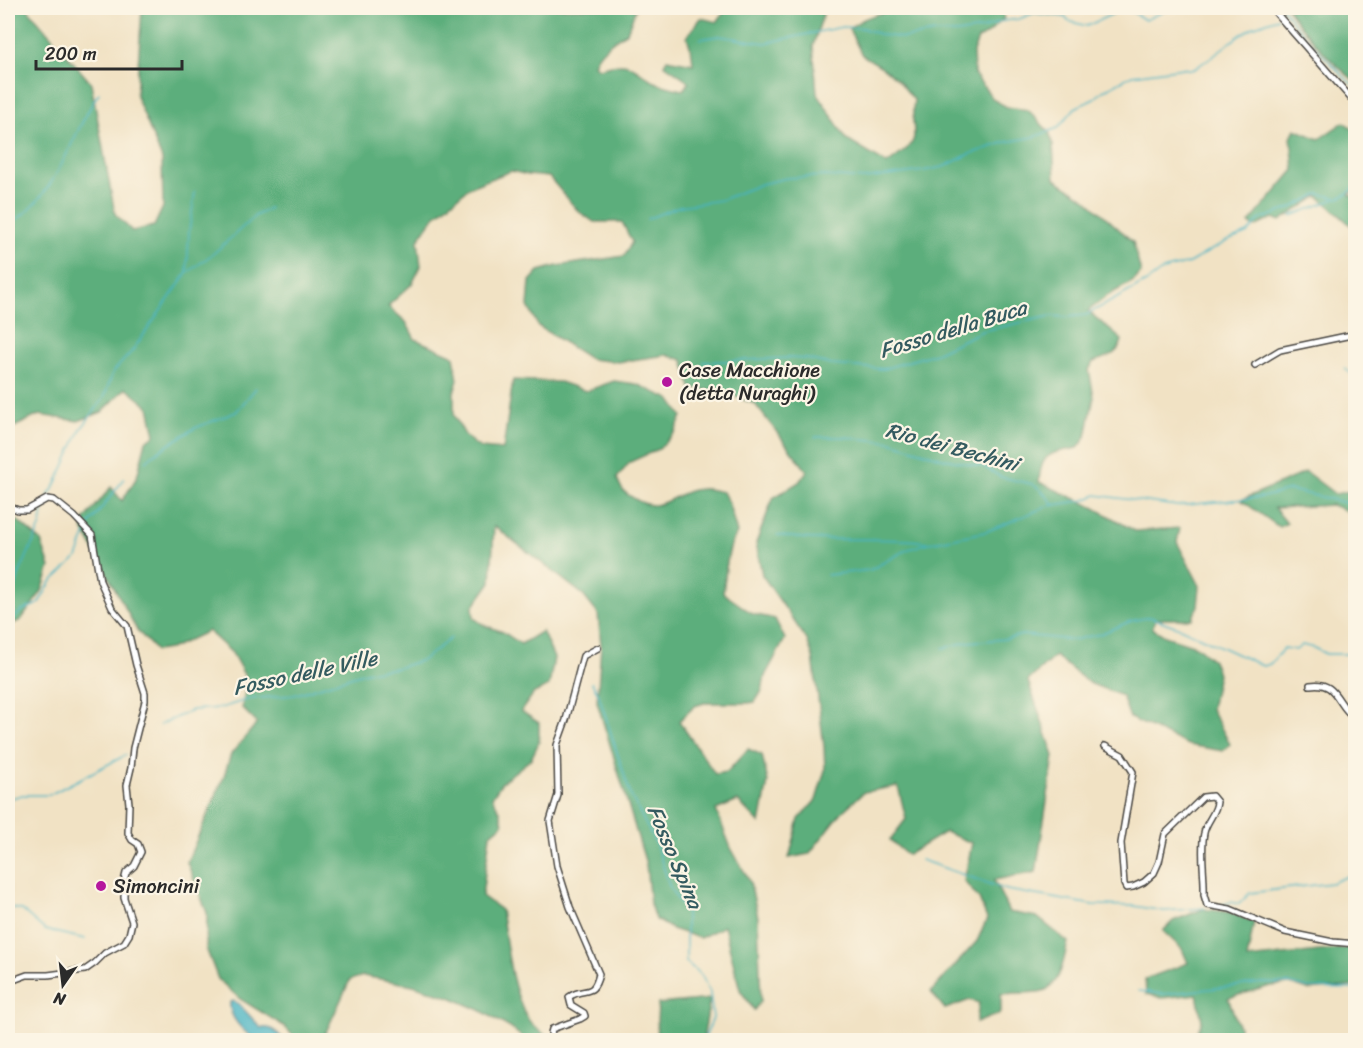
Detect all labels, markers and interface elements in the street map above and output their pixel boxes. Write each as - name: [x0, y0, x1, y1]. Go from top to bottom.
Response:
- scale bar: [36, 33, 182, 71]
- text: 200 m: [45, 38, 97, 70]
- water label: Fosso della Buca: [875, 288, 1034, 369]
- place label: Case Macchione (detta Nuraghi): [679, 353, 820, 411]
- marker: Case Macchione (detta Nuraghi): [660, 375, 674, 389]
- water label: Rio dei Bechini: [882, 411, 1026, 484]
- water label: Fosso delle Ville: [230, 639, 382, 707]
- water label: Fosso Spina: [636, 799, 714, 916]
- place label: Simoncini: [113, 869, 201, 904]
- marker: Simoncini: [94, 879, 108, 893]
- north arrow: [33, 955, 93, 1015]
- text: N: [50, 983, 69, 1015]

